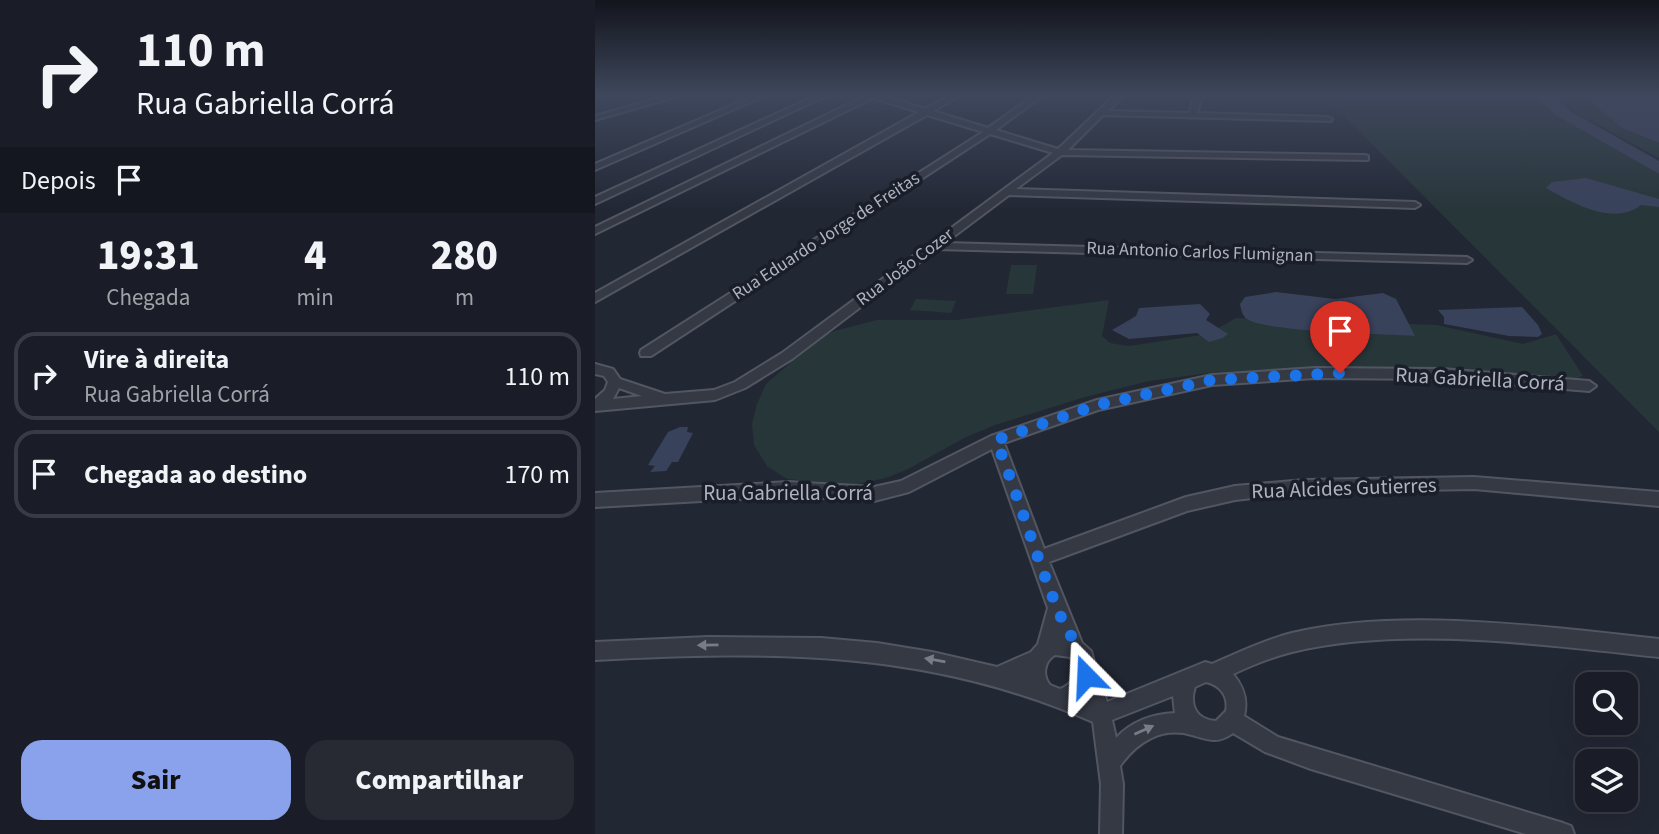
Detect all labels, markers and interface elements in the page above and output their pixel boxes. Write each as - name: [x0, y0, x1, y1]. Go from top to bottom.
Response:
- text: 110 m: [136, 16, 265, 86]
- icon: right: [21, 28, 112, 119]
- text: Rua Gabriella Corrá: [136, 81, 395, 127]
- icon: arrive: [110, 161, 148, 199]
- text: Depois: [21, 162, 96, 199]
- street label: Rua Eduardo Jorge de Freitas: [727, 166, 925, 306]
- street label: Rua João Cozer: [851, 222, 959, 312]
- text: 19:31: [97, 226, 200, 286]
- text: 4: [304, 226, 326, 286]
- text: 280: [431, 226, 498, 286]
- street label: Rua Antonio Carlos Flumignan: [1086, 236, 1314, 268]
- text: Chegada: [106, 281, 190, 314]
- text: min: [297, 281, 334, 314]
- text: m: [455, 281, 474, 314]
- pin: [1310, 301, 1370, 373]
- icon: arrive: [1321, 312, 1359, 350]
- text: Vire à direita: [84, 341, 229, 378]
- icon: right: [25, 357, 63, 395]
- text: 110 m: [504, 358, 570, 395]
- street label: Rua Gabriella Corrá: [1394, 360, 1566, 398]
- text: Rua Gabriella Corrá: [84, 378, 270, 411]
- icon: arrive: [25, 455, 63, 493]
- text: Chegada ao destino: [84, 456, 307, 493]
- text: 170 m: [504, 456, 570, 493]
- street label: Rua Alcides Gutierres: [1251, 470, 1437, 506]
- street label: Rua Gabriella Corrá: [703, 478, 873, 508]
- one-way arrow: [697, 639, 719, 651]
- position arrow: [1049, 639, 1123, 713]
- one-way arrow: [924, 654, 946, 665]
- map controls: [1575, 672, 1638, 812]
- button: search: [1575, 672, 1638, 735]
- one-way arrow: [1134, 725, 1155, 736]
- button: Sair: [21, 740, 291, 820]
- button: Compartilhar: [305, 740, 574, 820]
- button: layers: [1575, 749, 1638, 812]

